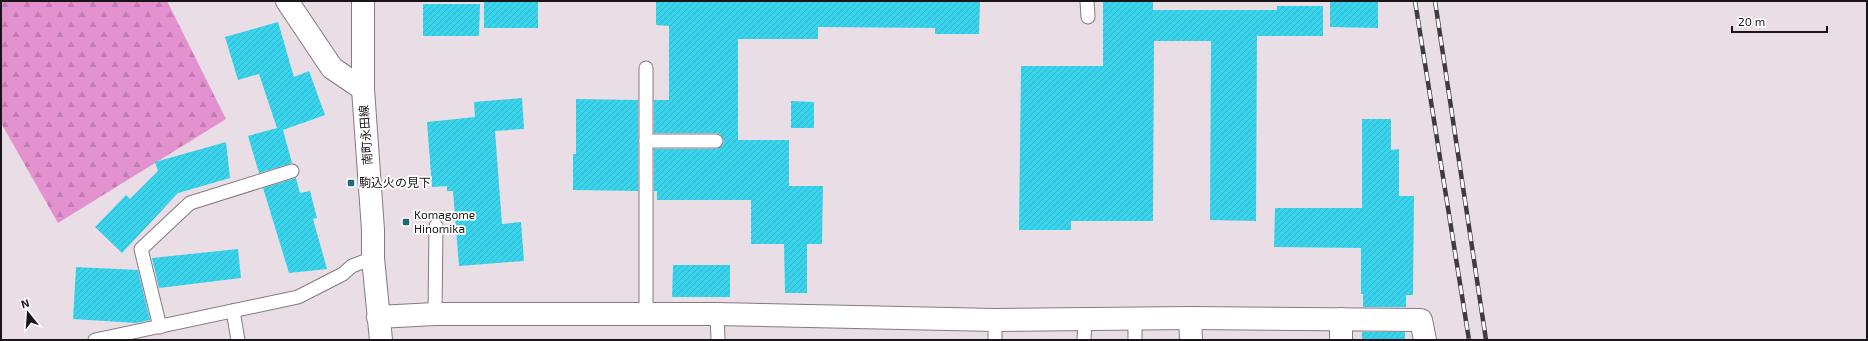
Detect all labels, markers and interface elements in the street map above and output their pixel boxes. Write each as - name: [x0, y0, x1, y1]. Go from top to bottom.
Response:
- scale bar: [1732, 8, 1827, 34]
- text: 20 m: [1738, 14, 1765, 28]
- street label: 南町永田線: [356, 105, 374, 165]
- place label: 駒込火の見下: [359, 175, 431, 189]
- marker: 駒込火の見下: [346, 178, 356, 188]
- place label: Komagome Hinomika: [414, 207, 475, 235]
- marker: Komagome Hinomika: [401, 217, 411, 227]
- north arrow: [8, 293, 48, 333]
- text: N: [19, 296, 31, 310]

